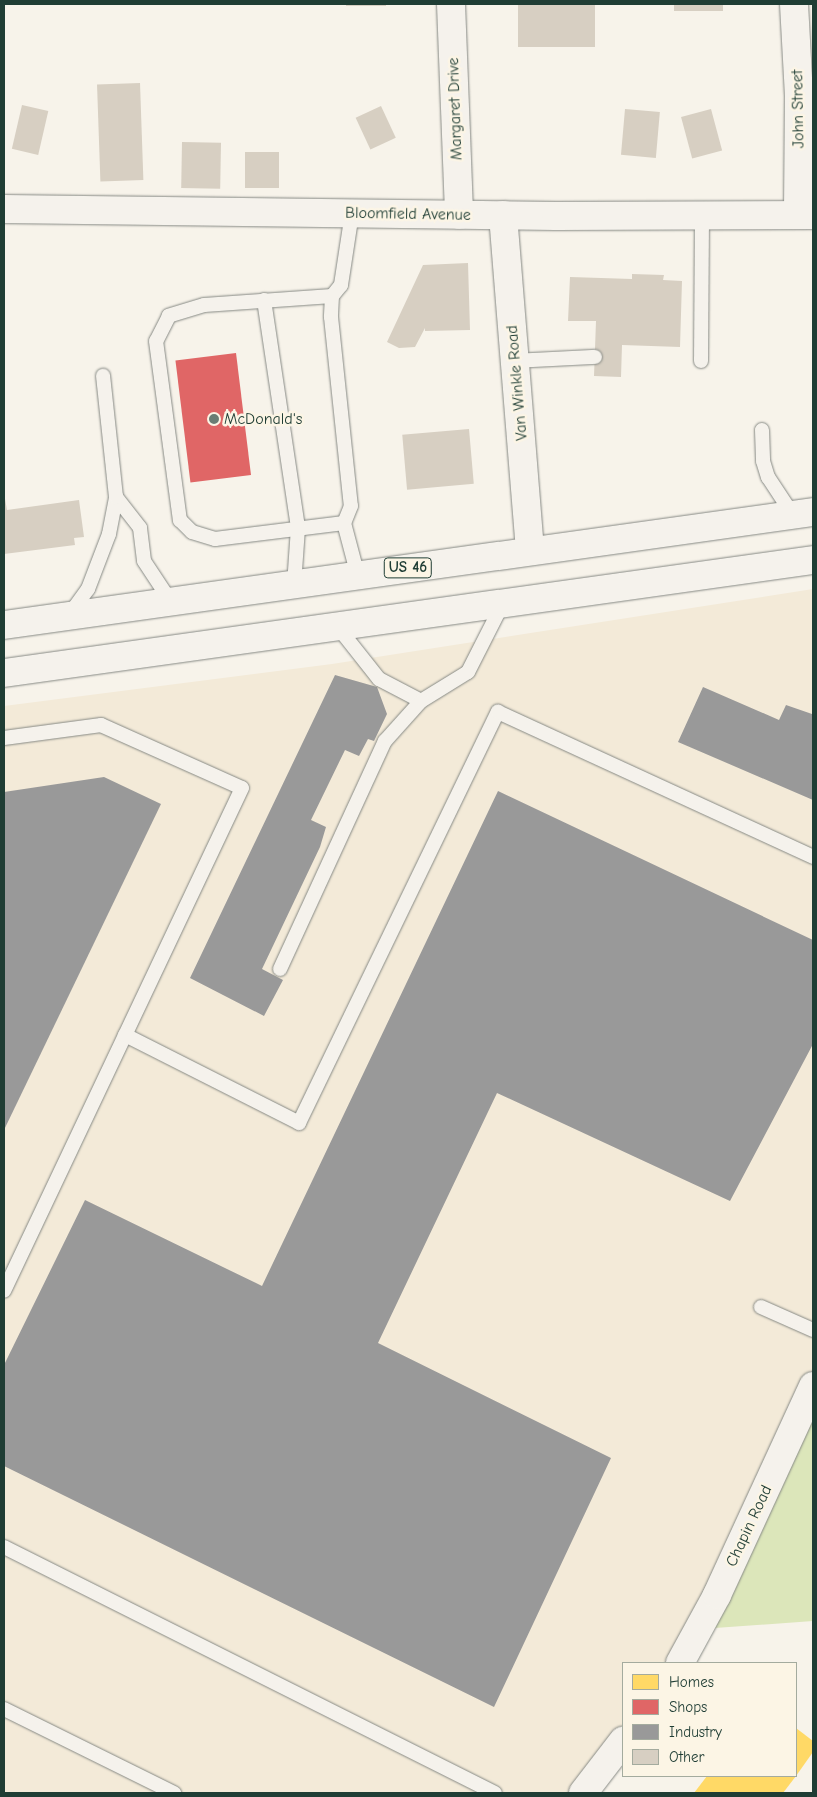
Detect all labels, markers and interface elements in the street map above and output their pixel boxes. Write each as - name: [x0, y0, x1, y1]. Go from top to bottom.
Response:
- street label: Margaret Drive: [444, 57, 466, 161]
- street label: John Street: [788, 70, 808, 148]
- street label: Bloomfield Avenue: [345, 203, 471, 225]
- street label: Van Winkle Road: [502, 325, 532, 441]
- place label: McDonald's: [224, 409, 303, 429]
- marker: McDonald's: [208, 413, 220, 425]
- road number: US 46: [383, 556, 433, 580]
- street label: Chapin Road: [722, 1482, 776, 1570]
- legend: [622, 1662, 797, 1777]
- text: Homes: [669, 1673, 714, 1691]
- text: Shops: [669, 1698, 707, 1716]
- text: Industry: [669, 1723, 722, 1741]
- text: Other: [669, 1748, 704, 1766]

